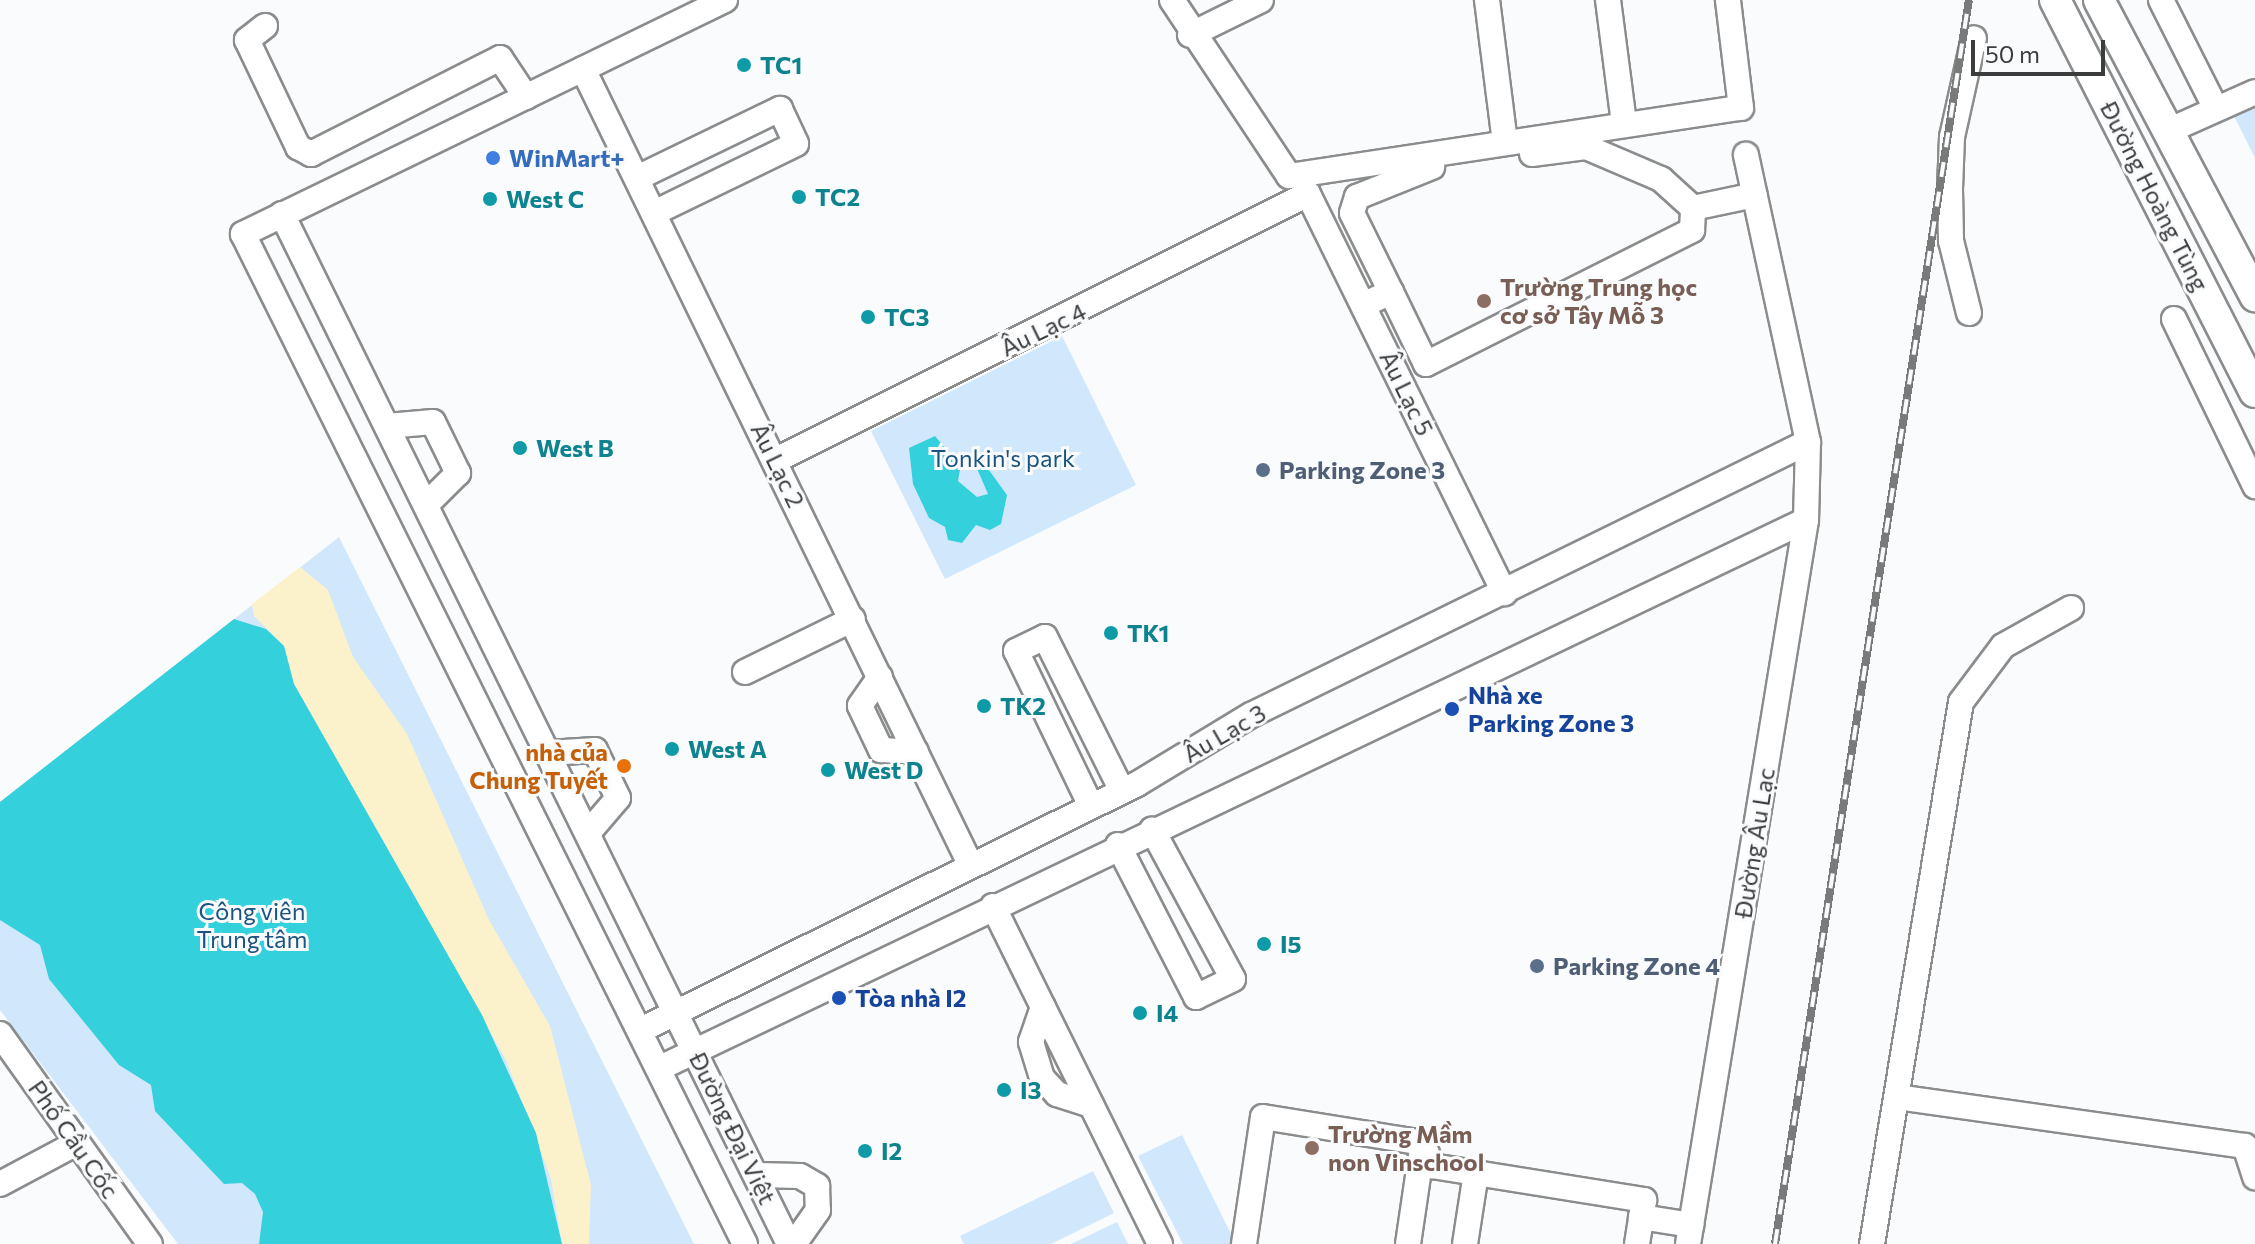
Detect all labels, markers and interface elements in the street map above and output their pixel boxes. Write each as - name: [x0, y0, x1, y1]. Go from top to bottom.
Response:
- scale bar: [1975, 24, 2109, 74]
- text: 50 m: [1985, 39, 2040, 68]
- place label: TC1: [760, 51, 802, 79]
- marker: TC1: [735, 56, 753, 74]
- street label: Đường Hoàng Tùng: [2095, 96, 2215, 296]
- place label: WinMart+: [509, 144, 625, 172]
- marker: WinMart+: [484, 149, 502, 167]
- place label: TC2: [815, 183, 860, 211]
- place label: West C: [506, 185, 584, 213]
- marker: TC2: [790, 188, 808, 206]
- marker: West C: [481, 190, 499, 208]
- place label: Trường Trung học cơ sở Tây Mỗ 3: [1500, 273, 1697, 329]
- marker: Trường Trung học cơ sở Tây Mỗ 3: [1475, 292, 1493, 310]
- street label: Âu Lạc 4: [996, 296, 1090, 362]
- place label: TC3: [884, 303, 929, 331]
- marker: TC3: [859, 308, 877, 326]
- street label: Âu Lạc 5: [1374, 346, 1440, 440]
- street label: Âu Lạc 2: [745, 418, 811, 512]
- place label: West B: [536, 434, 614, 462]
- marker: West B: [511, 439, 529, 457]
- park label: Tonkin's park: [931, 444, 1075, 472]
- place label: Parking Zone 3: [1279, 456, 1445, 484]
- marker: Parking Zone 3: [1254, 461, 1272, 479]
- place label: TK1: [1127, 619, 1169, 647]
- marker: TK1: [1102, 624, 1120, 642]
- place label: Nhà xe Parking Zone 3: [1468, 681, 1634, 737]
- place label: TK2: [1000, 692, 1046, 720]
- marker: TK2: [975, 697, 993, 715]
- street label: Âu Lạc 3: [1178, 698, 1270, 768]
- marker: Nhà xe Parking Zone 3: [1443, 700, 1461, 718]
- place label: West A: [688, 735, 767, 763]
- place label: nhà của Chung Tuyết: [469, 738, 608, 794]
- marker: West A: [663, 740, 681, 758]
- place label: West D: [844, 756, 923, 784]
- marker: nhà của Chung Tuyết: [615, 757, 633, 775]
- marker: West D: [819, 761, 837, 779]
- street label: Đường Âu Lạc: [1728, 766, 1780, 920]
- park label: Công viên Trung tâm: [197, 897, 307, 953]
- place label: I5: [1280, 930, 1302, 958]
- marker: I5: [1255, 935, 1273, 953]
- place label: Parking Zone 4: [1553, 952, 1720, 980]
- marker: Parking Zone 4: [1528, 957, 1546, 975]
- place label: Tòa nhà I2: [855, 984, 966, 1012]
- marker: Tòa nhà I2: [830, 989, 848, 1007]
- place label: I4: [1156, 999, 1178, 1027]
- marker: I4: [1131, 1004, 1149, 1022]
- street label: Đường Đại Việt: [684, 1047, 782, 1209]
- street label: Phố Cầu Cốc: [23, 1075, 125, 1203]
- place label: I3: [1020, 1076, 1042, 1104]
- marker: I3: [995, 1081, 1013, 1099]
- place label: Trường Mầm non Vinschool: [1328, 1120, 1484, 1176]
- place label: I2: [881, 1137, 902, 1165]
- marker: Trường Mầm non Vinschool: [1303, 1139, 1321, 1157]
- marker: I2: [856, 1142, 874, 1160]

